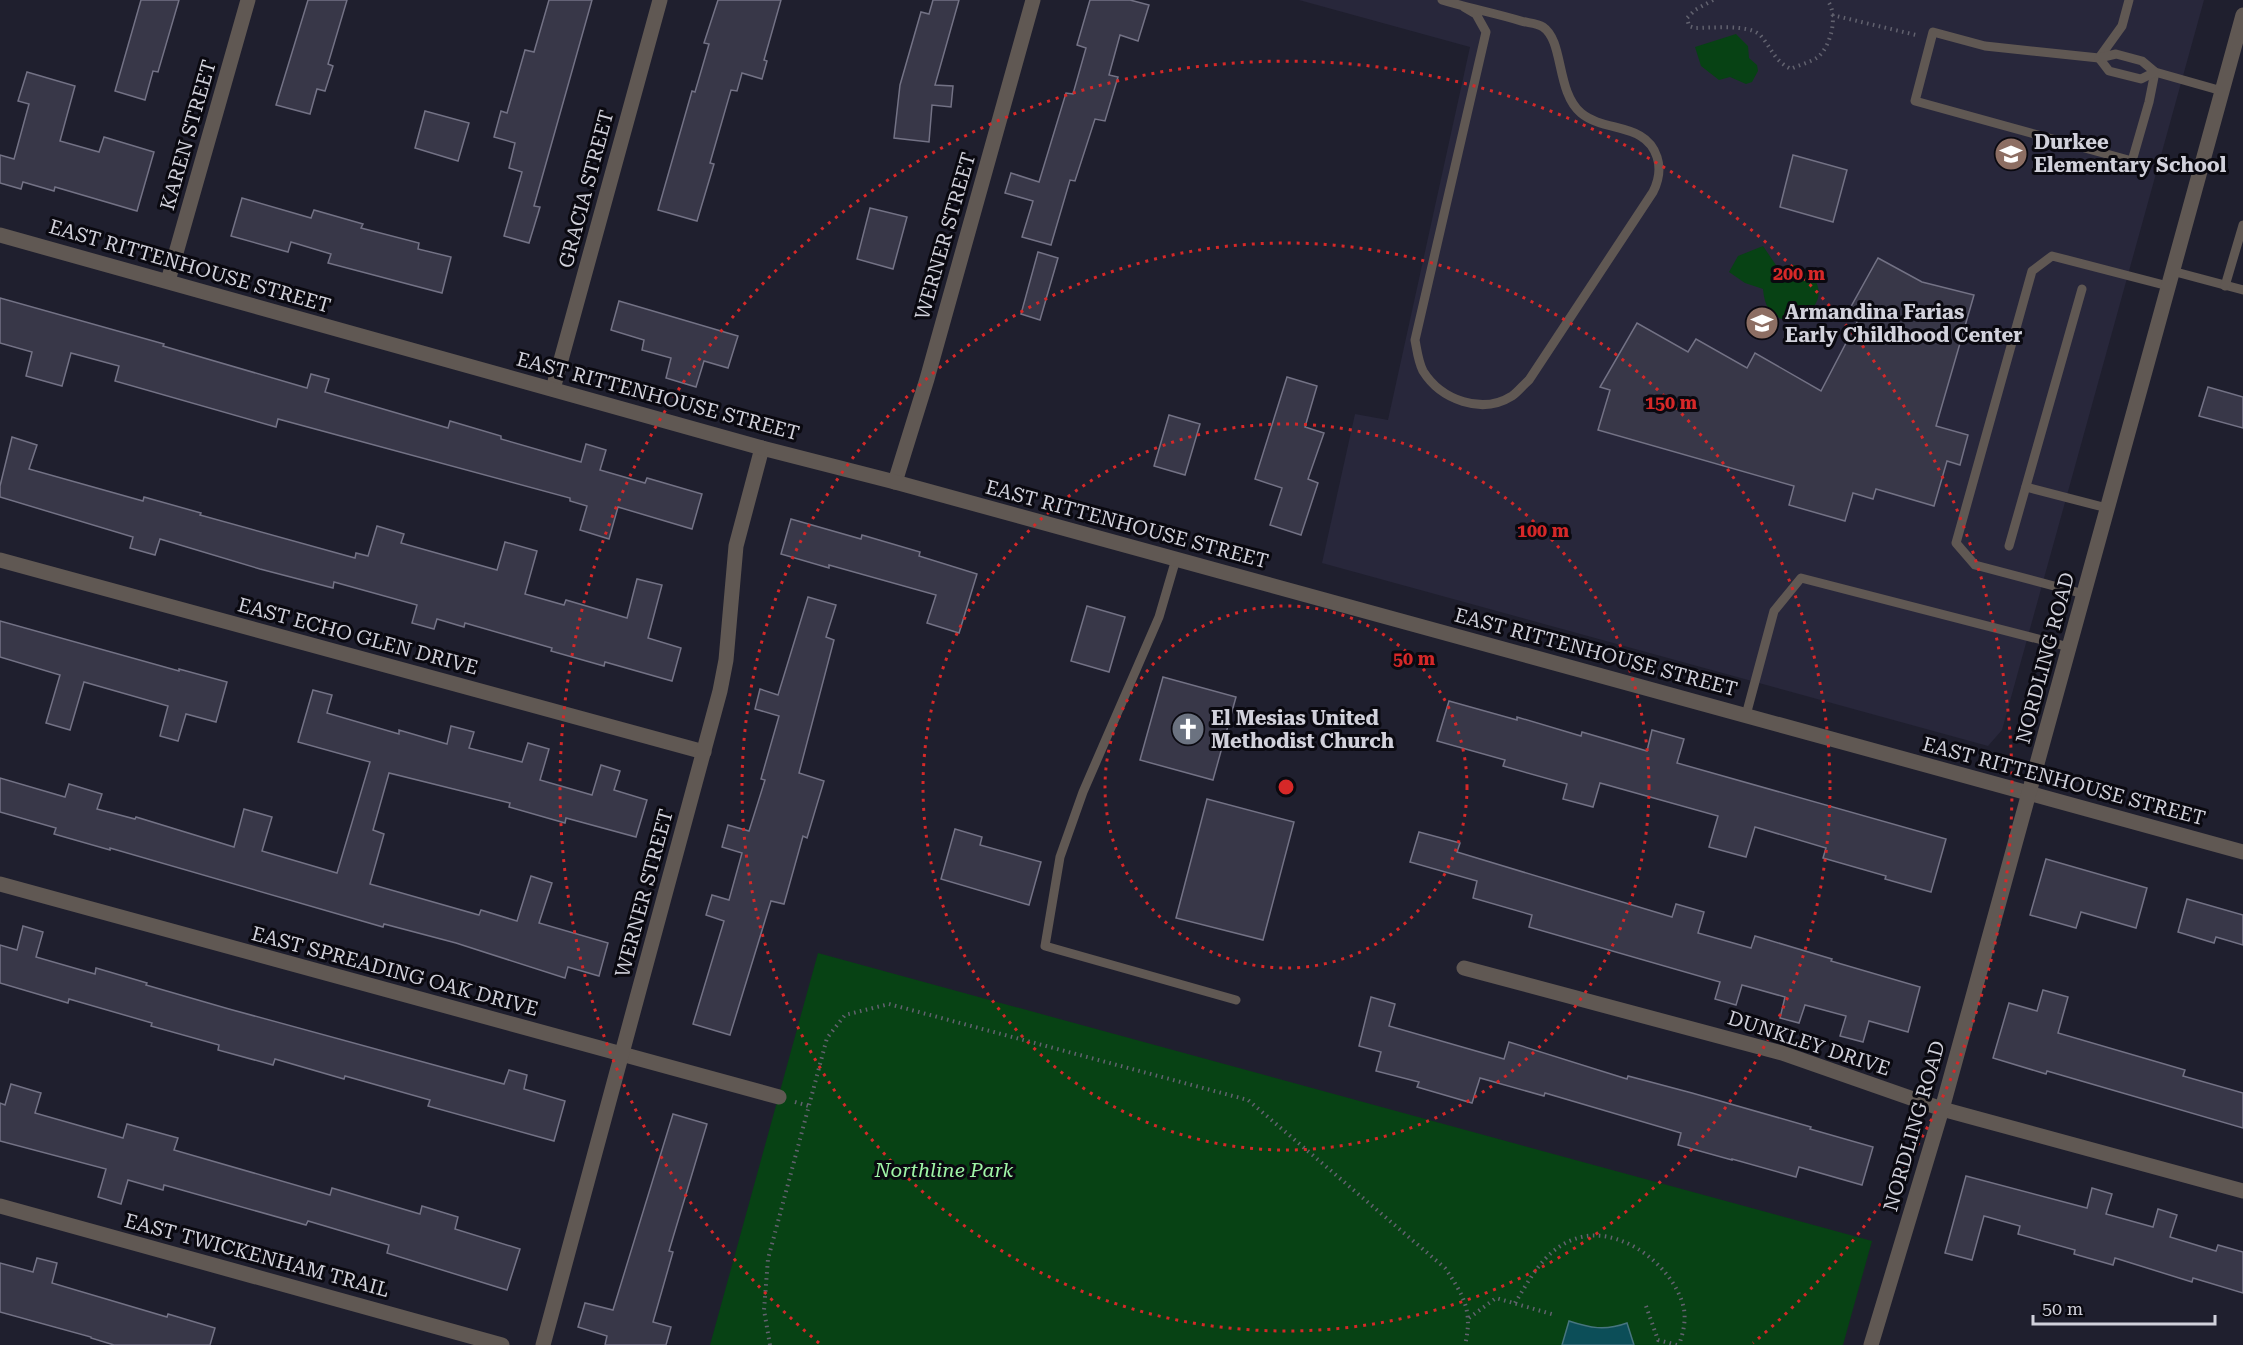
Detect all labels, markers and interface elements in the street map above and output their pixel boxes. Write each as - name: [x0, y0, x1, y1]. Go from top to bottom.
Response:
- street label: KAREN STREET: [155, 57, 221, 213]
- street label: GRACIA STREET: [553, 108, 619, 270]
- place label: Durkee Elementary School: [2034, 130, 2227, 177]
- school or university icon: Durkee Elementary School: [1993, 136, 2029, 172]
- street label: WERNER STREET: [910, 150, 980, 322]
- street label: EAST RITTENHOUSE STREET: [46, 214, 334, 318]
- text: 200 m: [1773, 263, 1826, 284]
- place label: Armandina Farias Early Childhood Center: [1785, 300, 2022, 347]
- school or university icon: Armandina Farias Early Childhood Center: [1744, 305, 1780, 341]
- street label: EAST RITTENHOUSE STREET: [514, 347, 802, 445]
- text: 150 m: [1645, 392, 1698, 413]
- street label: EAST RITTENHOUSE STREET: [983, 475, 1271, 573]
- text: 100 m: [1517, 520, 1570, 541]
- street label: NORDLING ROAD: [2011, 570, 2079, 746]
- street label: EAST ECHO GLEN DRIVE: [235, 592, 481, 680]
- street label: EAST RITTENHOUSE STREET: [1452, 603, 1740, 701]
- text: 50 m: [1393, 648, 1436, 669]
- place label: El Mesias United Methodist Church: [1211, 706, 1395, 753]
- church icon: El Mesias United Methodist Church: [1170, 711, 1206, 747]
- street label: EAST RITTENHOUSE STREET: [1920, 732, 2208, 830]
- centre of rings: [1276, 777, 1296, 797]
- street label: WERNER STREET: [610, 806, 678, 980]
- street label: EAST SPREADING OAK DRIVE: [249, 921, 541, 1021]
- street label: DUNKLEY DRIVE: [1725, 1005, 1893, 1081]
- street label: NORDLING ROAD: [1878, 1038, 1950, 1214]
- park label: Northline Park: [874, 1158, 1013, 1182]
- street label: EAST TWICKENHAM TRAIL: [122, 1208, 392, 1302]
- scale bar: [2033, 1288, 2214, 1326]
- text: 50 m: [2042, 1298, 2083, 1319]

